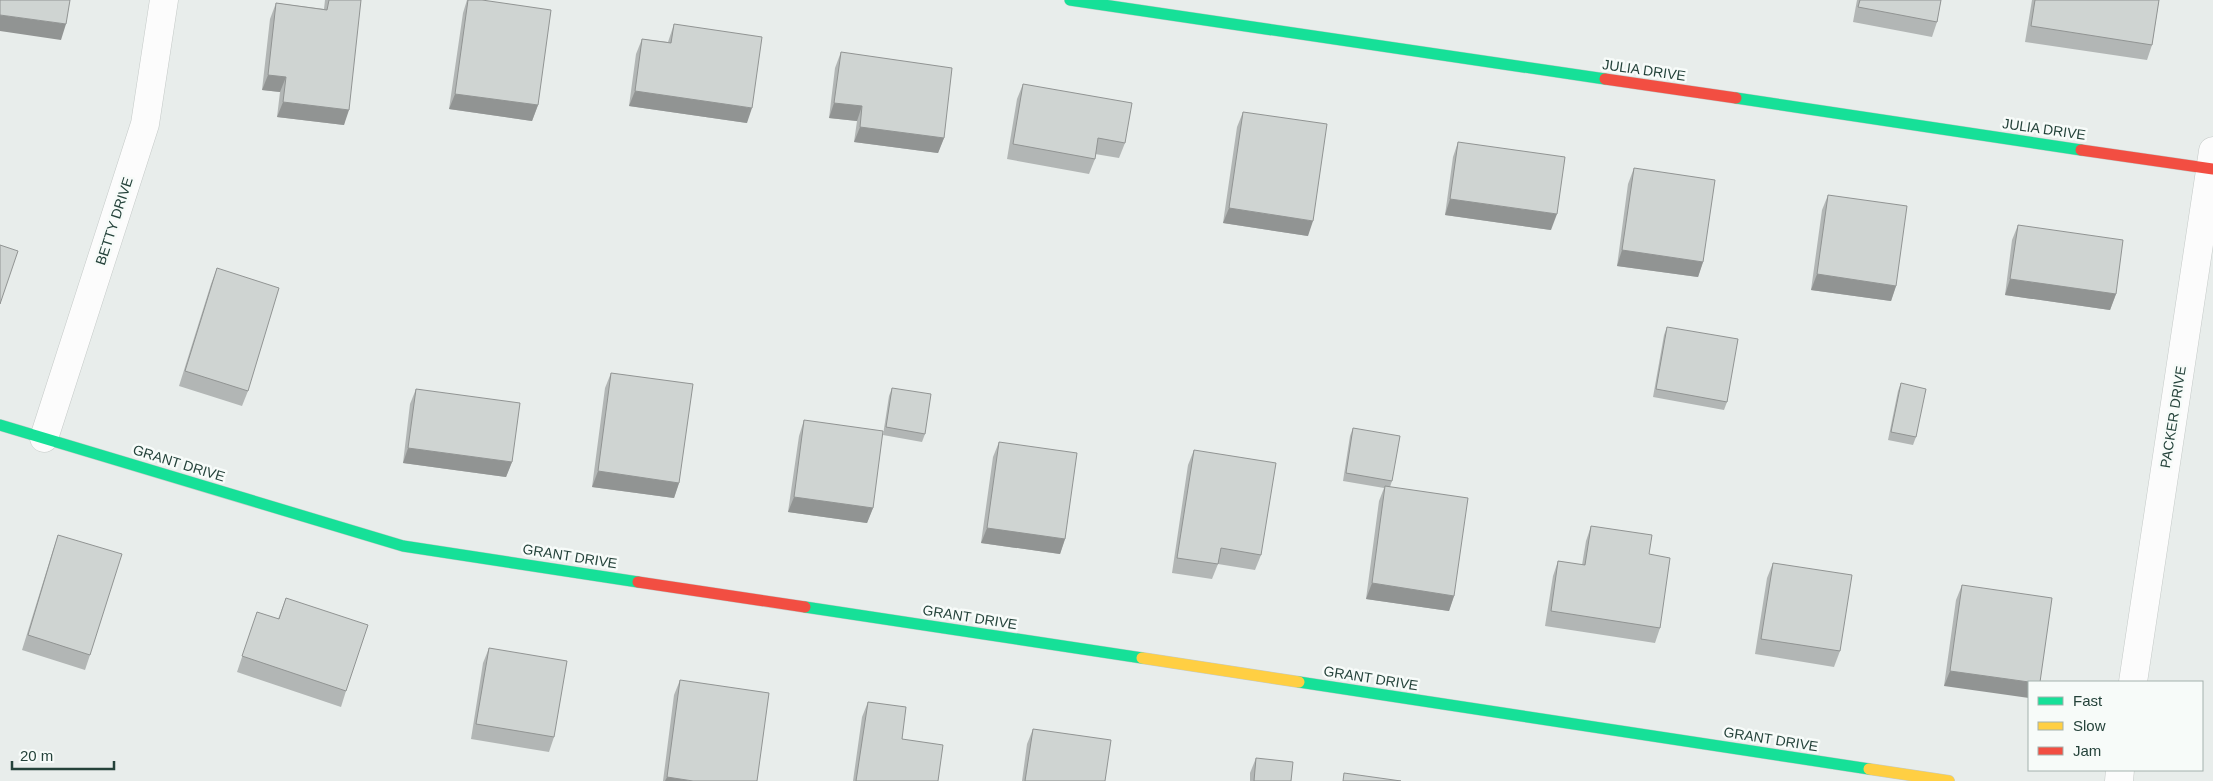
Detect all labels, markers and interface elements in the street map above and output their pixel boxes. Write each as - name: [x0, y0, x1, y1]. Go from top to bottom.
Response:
- street label: JULIA DRIVE: [1601, 56, 1687, 84]
- street label: JULIA DRIVE: [2001, 115, 2087, 143]
- street label: BETTY DRIVE: [92, 175, 136, 267]
- street label: PACKER DRIVE: [2157, 365, 2189, 469]
- street label: GRANT DRIVE: [131, 441, 227, 485]
- street label: GRANT DRIVE: [522, 541, 618, 571]
- street label: GRANT DRIVE: [922, 602, 1018, 632]
- street label: GRANT DRIVE: [1323, 663, 1419, 693]
- legend: [2028, 681, 2203, 771]
- text: Fast: [2073, 692, 2103, 709]
- text: Slow: [2073, 717, 2106, 734]
- street label: GRANT DRIVE: [1723, 724, 1819, 754]
- scale bar: [12, 738, 115, 770]
- text: Jam: [2073, 742, 2101, 759]
- text: 20 m: [20, 747, 53, 764]

